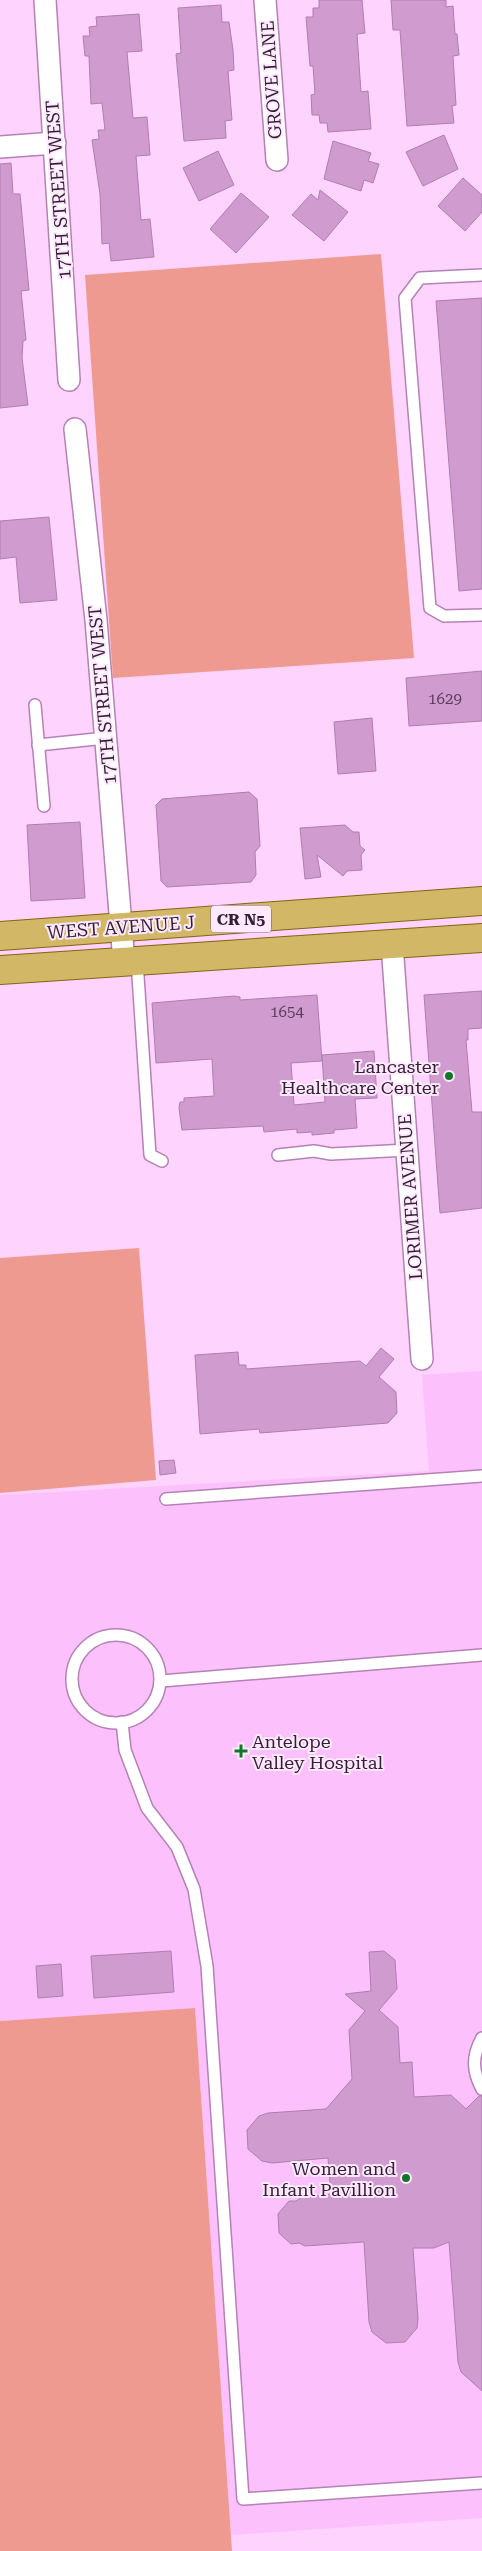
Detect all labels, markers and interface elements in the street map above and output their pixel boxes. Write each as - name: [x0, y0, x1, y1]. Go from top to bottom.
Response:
- street label: GROVE LANE: [256, 20, 286, 140]
- street label: 17TH STREET WEST: [41, 100, 75, 280]
- street label: 17TH STREET WEST: [84, 605, 120, 785]
- house number: 1629: [428, 690, 462, 708]
- road number: CR N5: [211, 906, 271, 932]
- street label: WEST AVENUE J: [46, 911, 196, 943]
- house number: 1654: [270, 1003, 304, 1021]
- place label: Lancaster Healthcare Center: [281, 1056, 439, 1098]
- marker: Lancaster Healthcare Center: [443, 1070, 455, 1082]
- street label: LORIMER AVENUE: [394, 1113, 426, 1281]
- place label: Antelope Valley Hospital: [252, 1731, 383, 1773]
- marker: Antelope Valley Hospital: [234, 1744, 248, 1758]
- place label: Women and Infant Pavillion: [262, 2158, 396, 2200]
- marker: Women and Infant Pavillion: [400, 2172, 412, 2184]

